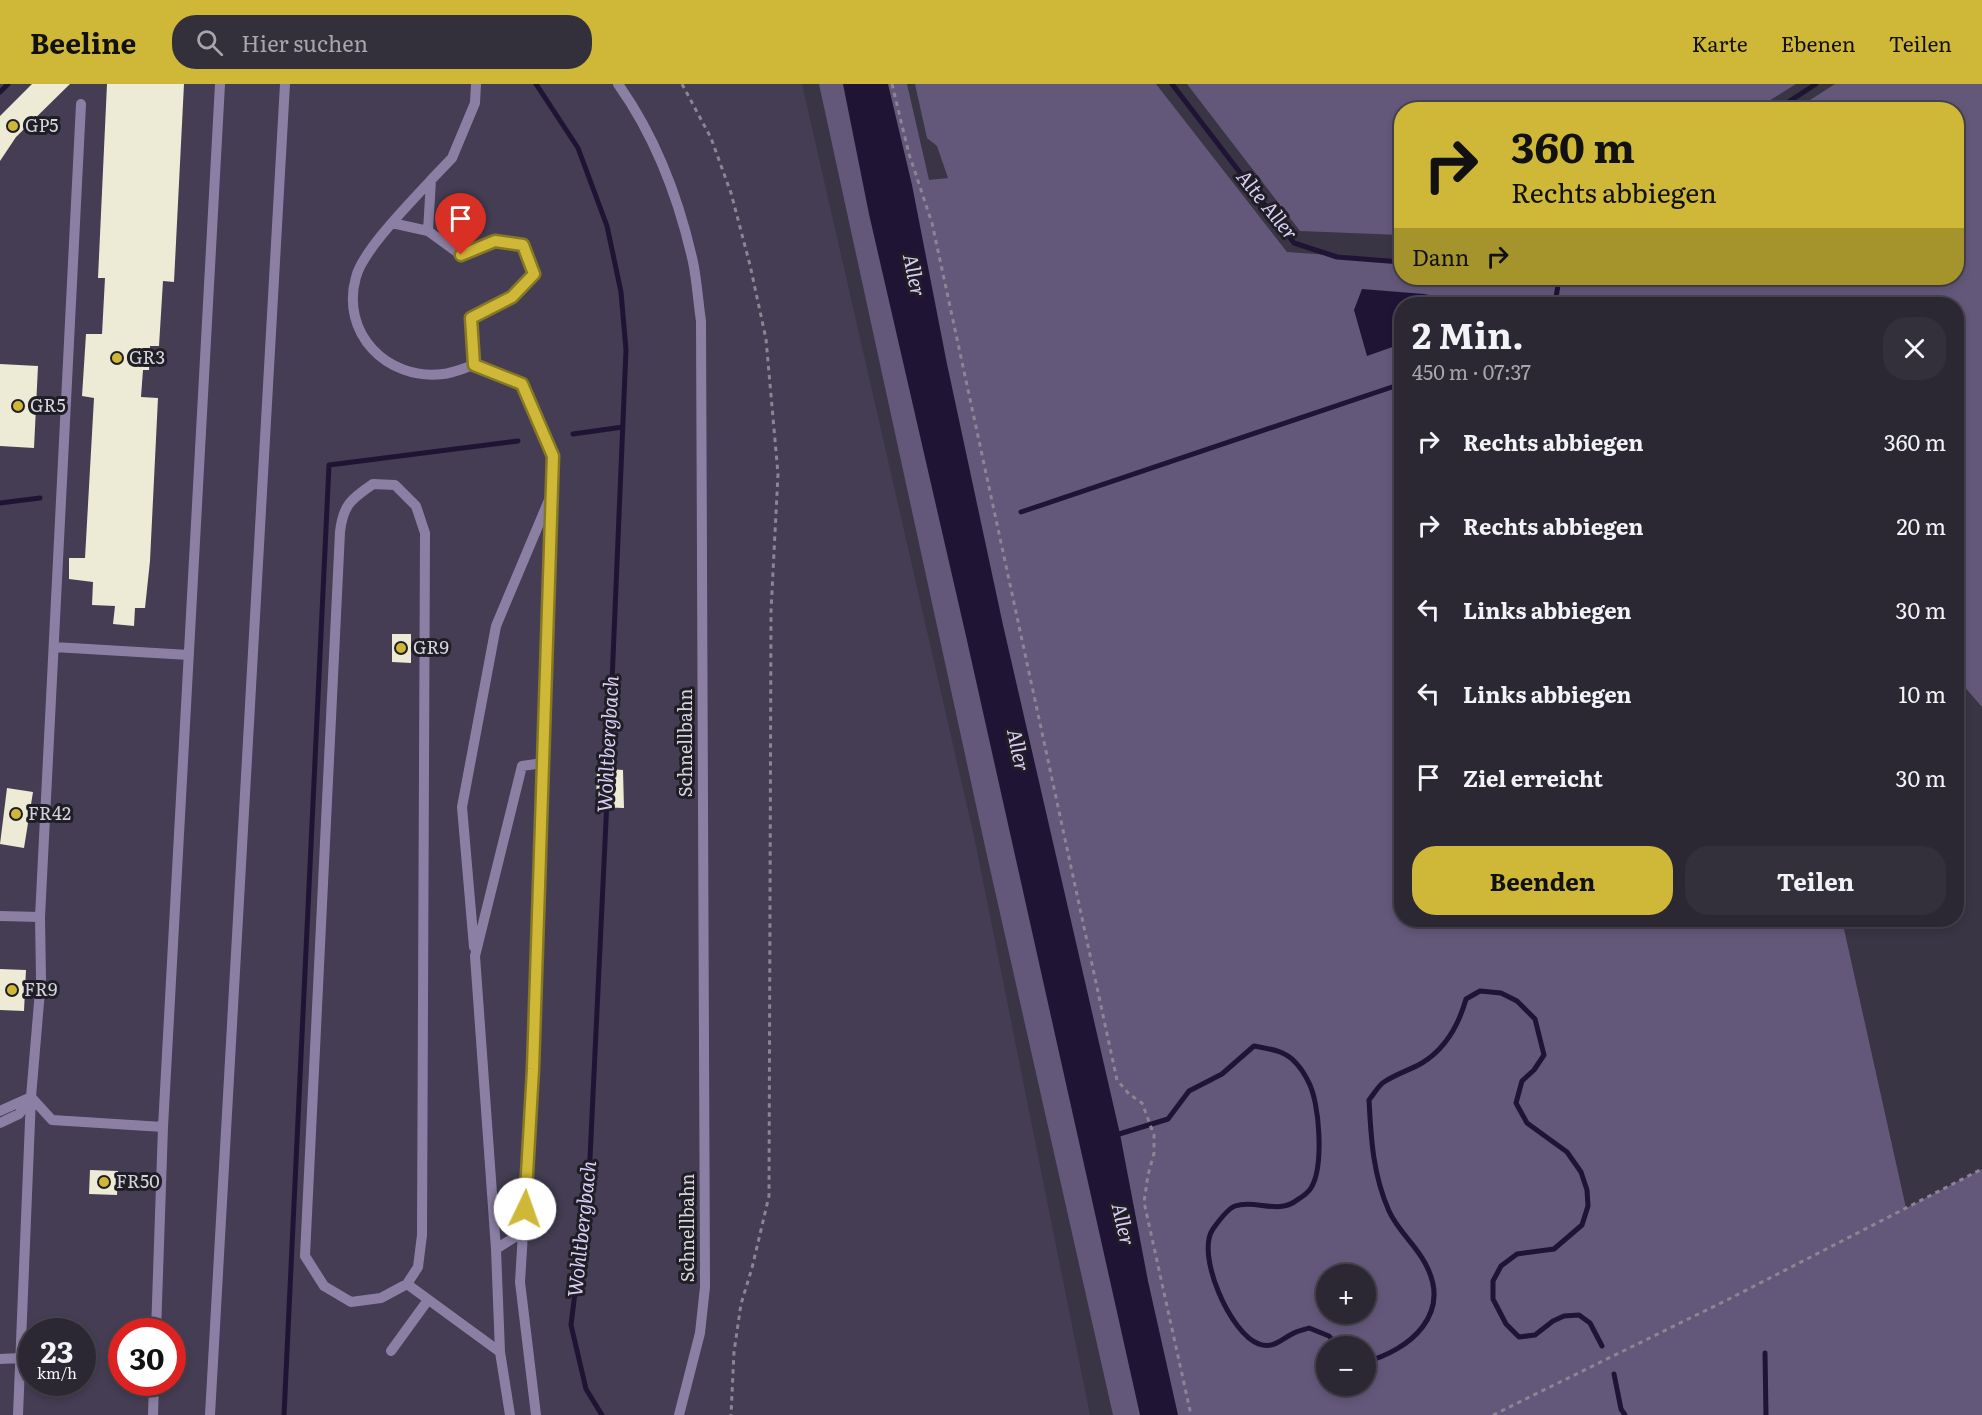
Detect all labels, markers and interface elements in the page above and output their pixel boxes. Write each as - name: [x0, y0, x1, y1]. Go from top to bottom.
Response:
- search box: [172, 15, 592, 69]
- text: Beeline: [30, 21, 136, 63]
- icon: search: [193, 26, 226, 59]
- text: Hier suchen: [241, 26, 368, 59]
- text: Karte: [1692, 27, 1748, 58]
- text: Ebenen: [1781, 27, 1856, 58]
- text: Teilen: [1889, 27, 1952, 58]
- place label: GP5: [25, 111, 59, 138]
- text: 360 m: [1511, 114, 1635, 176]
- marker: GP5: [6, 119, 20, 133]
- icon: right: [1412, 126, 1490, 204]
- water label: Alte Aller: [1231, 162, 1306, 246]
- text: Rechts abbiegen: [1511, 171, 1717, 211]
- pin: [435, 193, 486, 255]
- icon: arrive: [444, 202, 477, 235]
- text: Dann: [1412, 240, 1469, 273]
- icon: right: [1481, 240, 1514, 273]
- water label: Aller: [897, 250, 935, 299]
- text: 2 Min.: [1412, 307, 1524, 360]
- button: close: [1883, 317, 1946, 380]
- place label: GR3: [129, 343, 165, 370]
- marker: GR3: [110, 351, 124, 365]
- text: 450 m · 07:37: [1412, 356, 1531, 386]
- place label: GR5: [30, 391, 66, 418]
- marker: GR5: [11, 399, 25, 413]
- icon: right: [1412, 425, 1445, 458]
- text: Rechts abbiegen: [1463, 425, 1643, 458]
- text: 360 m: [1884, 425, 1946, 458]
- icon: right: [1412, 509, 1445, 542]
- text: Rechts abbiegen: [1463, 509, 1643, 542]
- text: 20 m: [1896, 509, 1946, 542]
- icon: left: [1412, 593, 1445, 626]
- text: Links abbiegen: [1463, 593, 1632, 626]
- text: 30 m: [1896, 593, 1946, 626]
- place label: GR9: [413, 633, 449, 660]
- marker: GR9: [394, 641, 408, 655]
- water label: Wohltbergbach: [587, 675, 625, 813]
- icon: left: [1412, 677, 1445, 710]
- text: Links abbiegen: [1463, 677, 1632, 710]
- text: 10 m: [1899, 677, 1946, 710]
- street label: Schnellbahn: [671, 689, 698, 797]
- water label: Aller: [1001, 725, 1039, 774]
- icon: arrive: [1412, 761, 1445, 794]
- text: Ziel erreicht: [1463, 761, 1603, 794]
- text: 30 m: [1896, 761, 1946, 794]
- place label: FR42: [28, 799, 71, 826]
- marker: FR42: [9, 807, 23, 821]
- button: Beenden: [1412, 846, 1673, 915]
- button: Teilen: [1685, 846, 1946, 915]
- place label: FR9: [24, 975, 58, 1002]
- marker: FR9: [5, 983, 19, 997]
- water label: Wohltbergbach: [558, 1159, 602, 1298]
- place label: FR50: [116, 1167, 160, 1194]
- street label: Schnellbahn: [673, 1174, 700, 1282]
- marker: FR50: [97, 1175, 111, 1189]
- position arrow: [493, 1177, 557, 1241]
- water label: Aller: [1105, 1199, 1144, 1248]
- map controls: [1316, 1264, 1376, 1396]
- button: +: [1316, 1264, 1376, 1324]
- speed limit sign: 30: [108, 1318, 186, 1396]
- text: 23: [41, 1328, 73, 1372]
- button: −: [1316, 1336, 1376, 1396]
- text: km/h: [37, 1361, 77, 1384]

